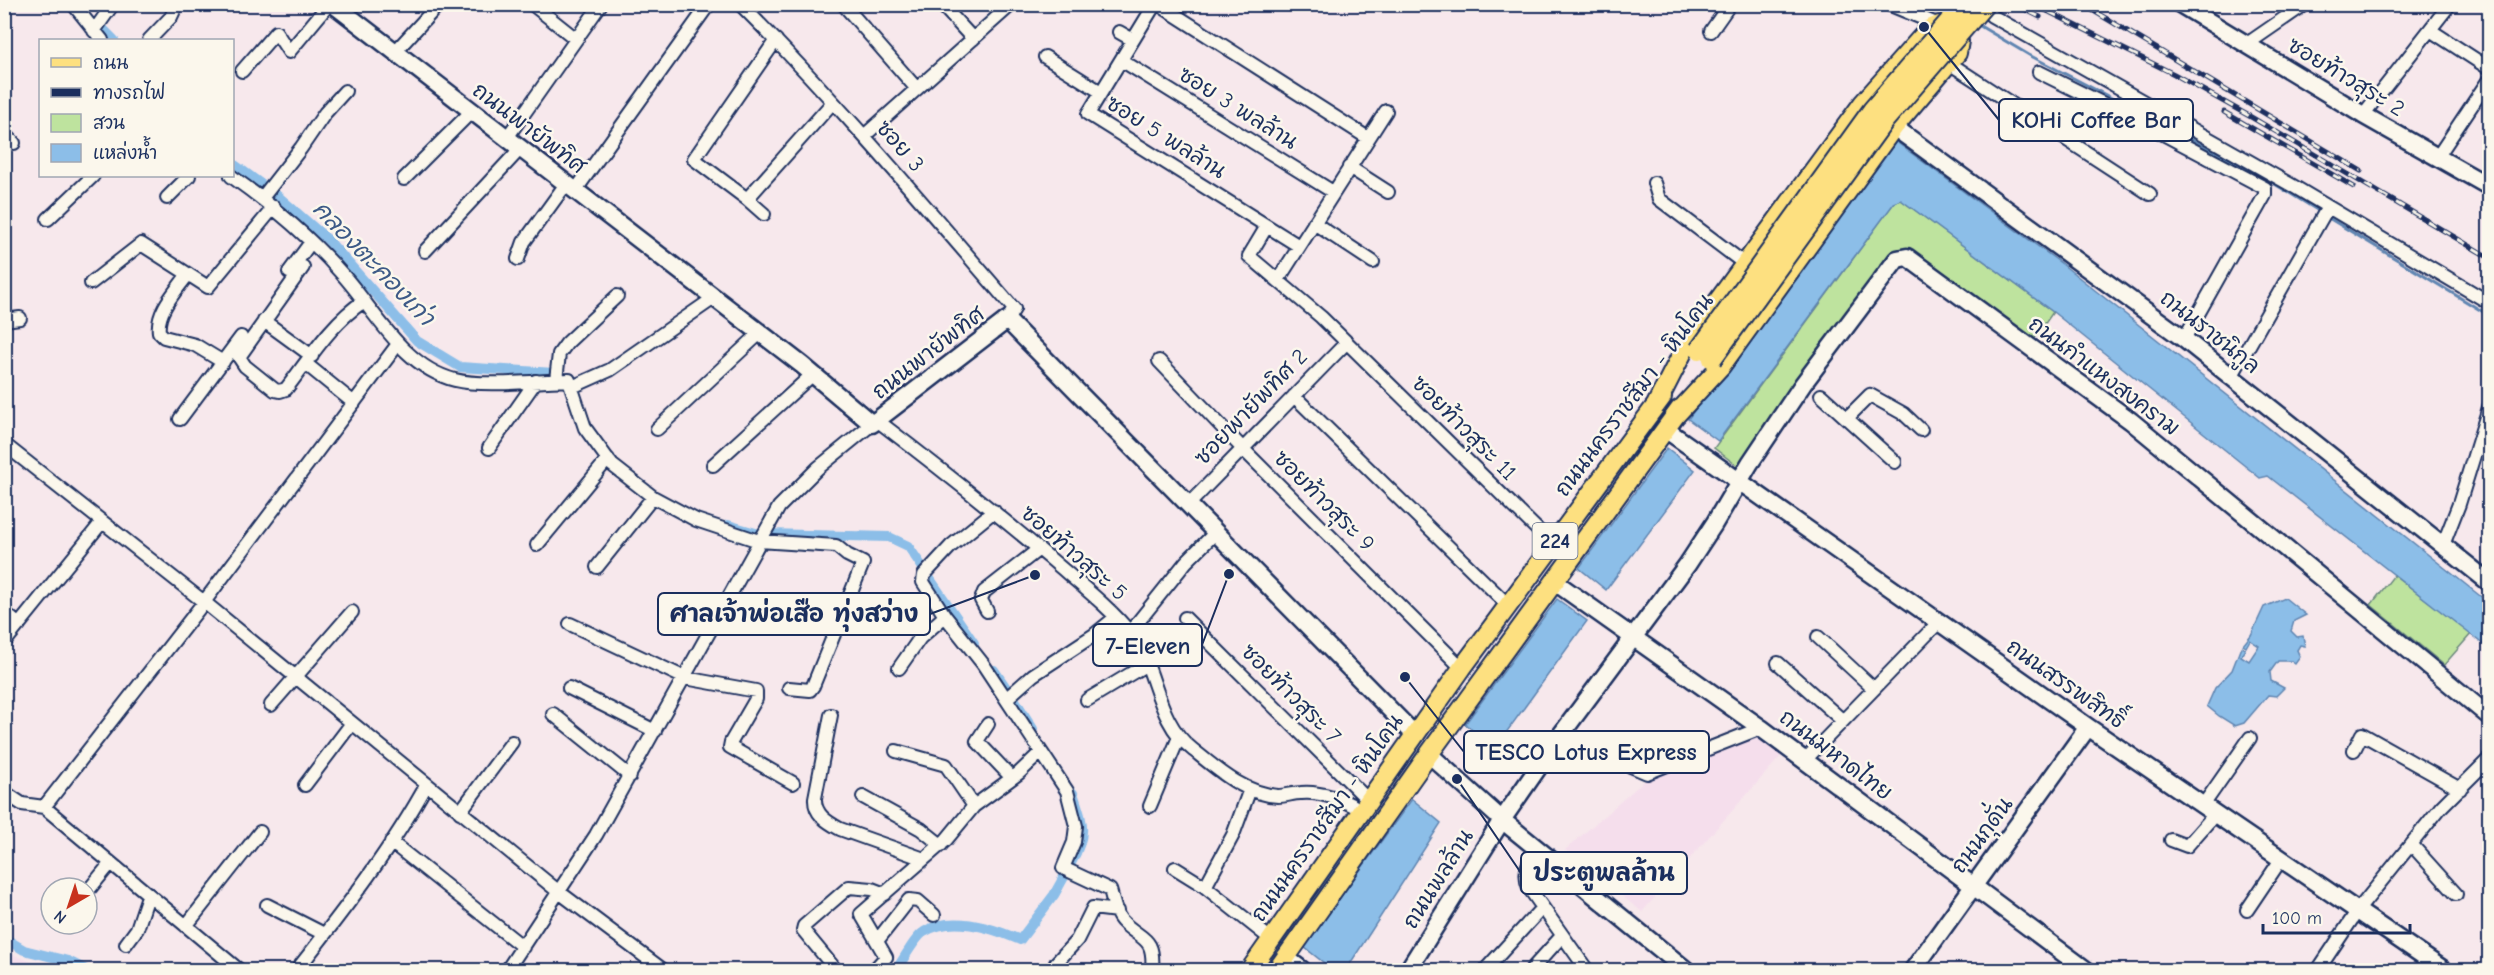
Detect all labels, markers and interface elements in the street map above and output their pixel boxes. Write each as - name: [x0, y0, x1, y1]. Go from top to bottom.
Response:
- street label: ซอยท้าวสุระ 2: [2281, 30, 2410, 125]
- legend: [39, 39, 234, 177]
- text: ถนน: [93, 53, 128, 74]
- street label: ซอย 3 พลล้าน: [1174, 59, 1304, 155]
- street label: ถนนพายัพทิศ: [467, 76, 593, 180]
- text: ทางรถไฟ: [93, 80, 165, 104]
- street label: ซอย 5 พลล้าน: [1101, 88, 1232, 184]
- callout: KOHi Coffee Bar: [1999, 99, 2193, 141]
- text: KOHi Coffee Bar: [2011, 106, 2181, 134]
- text: สวน: [93, 113, 125, 134]
- street label: ซอย 3: [871, 115, 929, 177]
- text: แหล่งน้ำ: [93, 136, 157, 164]
- water label: คลองตะคองเก่า: [307, 194, 442, 332]
- street label: ถนนราชนิกูล: [2153, 284, 2266, 381]
- street label: ถนนนครราชสีมา - หินโคน: [1548, 287, 1719, 502]
- street label: ถนนพายัพทิศ: [866, 299, 991, 405]
- street label: ถนนกำแหงสงคราม: [2023, 310, 2185, 441]
- street label: ซอยพายัพทิศ 2: [1188, 343, 1313, 470]
- street label: ซอยท้าวสุระ 11: [1404, 369, 1523, 488]
- street label: ซอยท้าวสุระ 9: [1266, 444, 1381, 559]
- street label: ซอยท้าวสุระ 5: [1014, 498, 1134, 608]
- road number: 224: [1532, 523, 1578, 559]
- callout: ศาลเจ้าพ่อเสือ ทุ่งสว่าง: [658, 593, 930, 635]
- text: ศาลเจ้าพ่อเสือ ทุ่งสว่าง: [670, 597, 918, 632]
- callout: 7-Eleven: [1093, 624, 1202, 666]
- street label: ถนนสรรพสิทธิ์: [2001, 628, 2135, 735]
- text: 7-Eleven: [1106, 632, 1190, 660]
- street label: ซอยท้าวสุระ 7: [1234, 637, 1348, 752]
- street label: ถนนมหาดไทย: [1774, 703, 1899, 806]
- street label: ถนนนครราชสีมา - หินโคน: [1244, 708, 1409, 927]
- callout: TESCO Lotus Express: [1464, 731, 1709, 773]
- text: TESCO Lotus Express: [1475, 738, 1697, 766]
- street label: ถนนกุดั่น: [1940, 787, 2021, 880]
- street label: ถนนพลล้าน: [1395, 823, 1479, 934]
- callout: ประตูพลล้าน: [1521, 852, 1687, 894]
- text: ประตูพลล้าน: [1533, 856, 1675, 891]
- north arrow: [39, 876, 99, 936]
- scale bar: [2263, 897, 2410, 935]
- text: N: [50, 907, 70, 927]
- text: 100 m: [2272, 908, 2322, 929]

